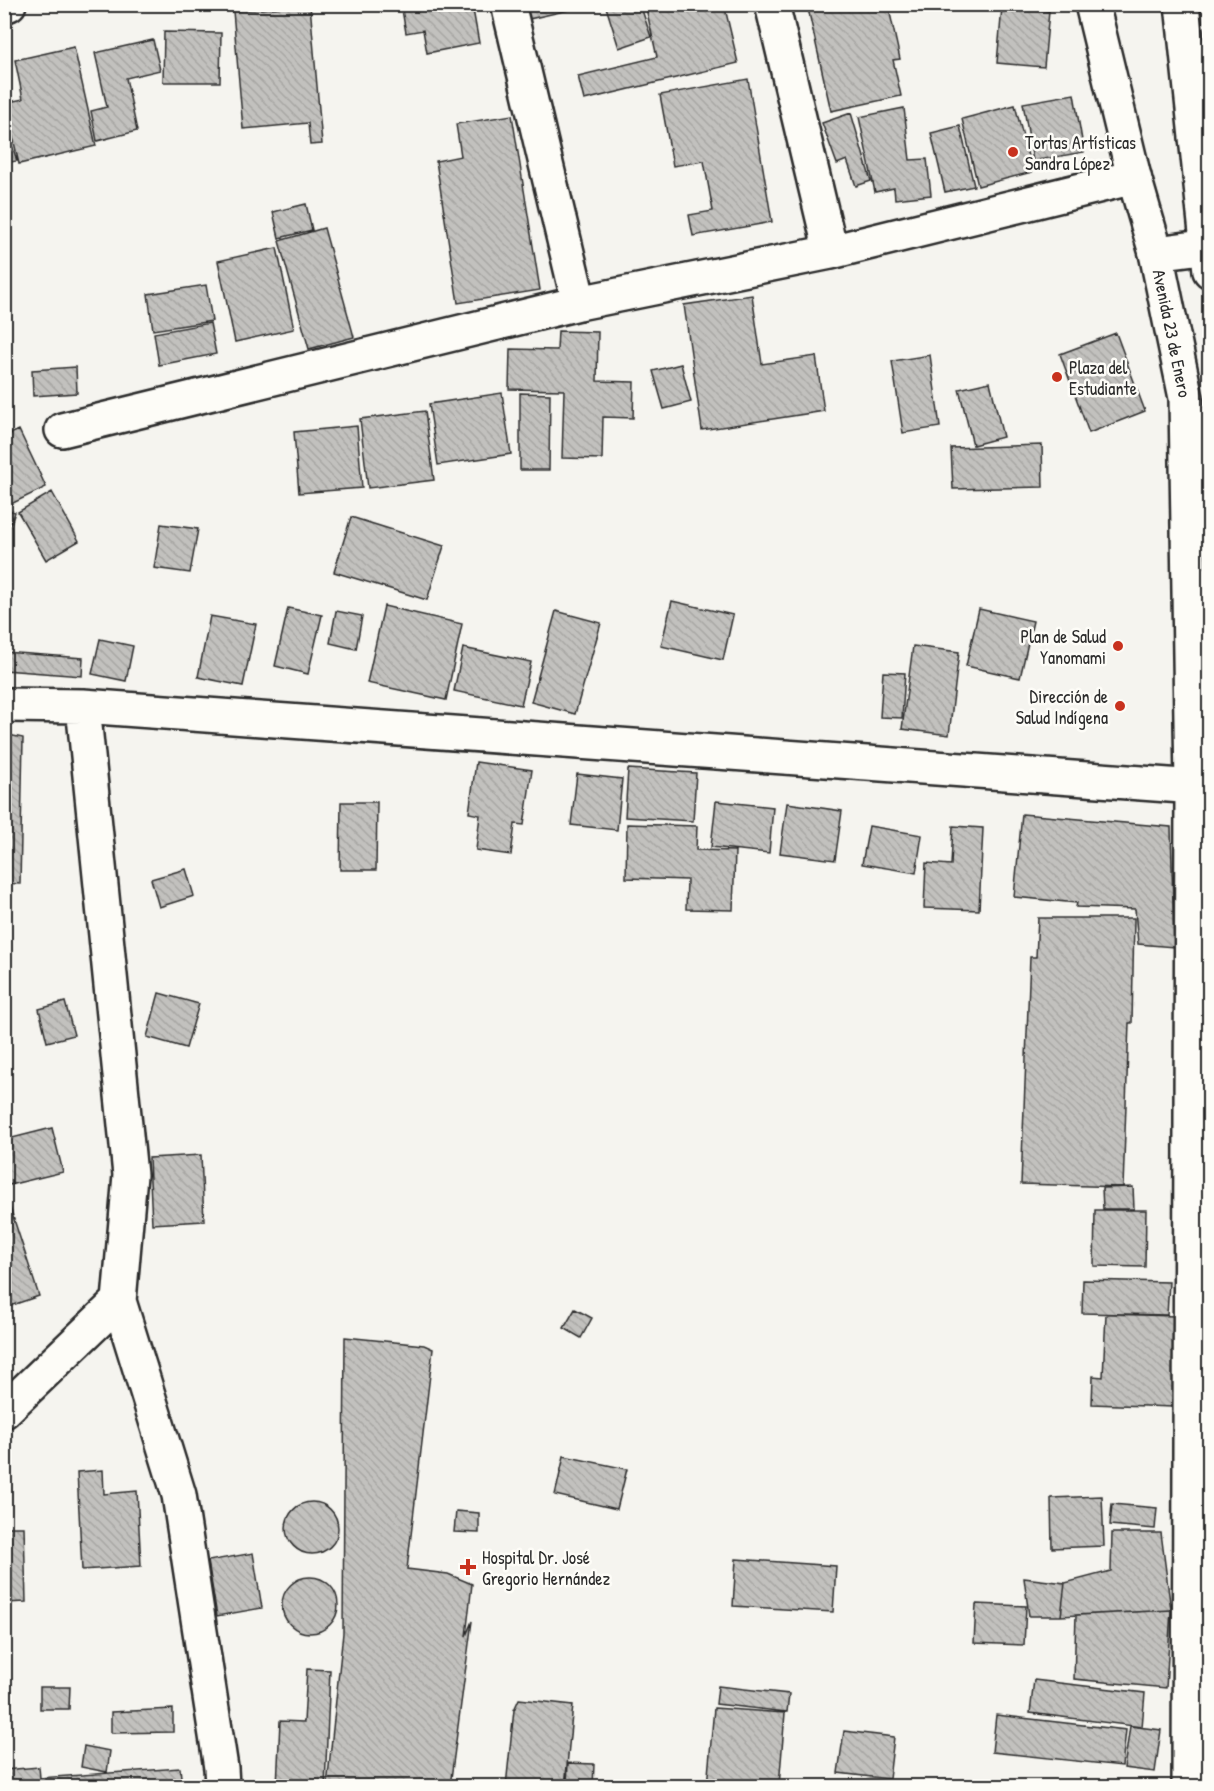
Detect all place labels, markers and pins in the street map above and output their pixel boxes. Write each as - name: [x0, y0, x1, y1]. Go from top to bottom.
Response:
- place label: Tortas Artísticas Sandra López: [1025, 130, 1136, 176]
- marker: Tortas Artísticas Sandra López: [1006, 145, 1020, 159]
- place label: Plaza del Estudiante: [1069, 355, 1137, 401]
- marker: Plaza del Estudiante: [1050, 370, 1064, 384]
- place label: Plan de Salud Yanomami: [1021, 624, 1106, 670]
- marker: Plan de Salud Yanomami: [1111, 639, 1125, 653]
- place label: Dirección de Salud Indígena: [1016, 684, 1108, 730]
- marker: Dirección de Salud Indígena: [1113, 699, 1127, 713]
- place label: Hospital Dr. José Gregorio Hernández: [482, 1545, 610, 1591]
- marker: Hospital Dr. José Gregorio Hernández: [459, 1558, 477, 1576]

